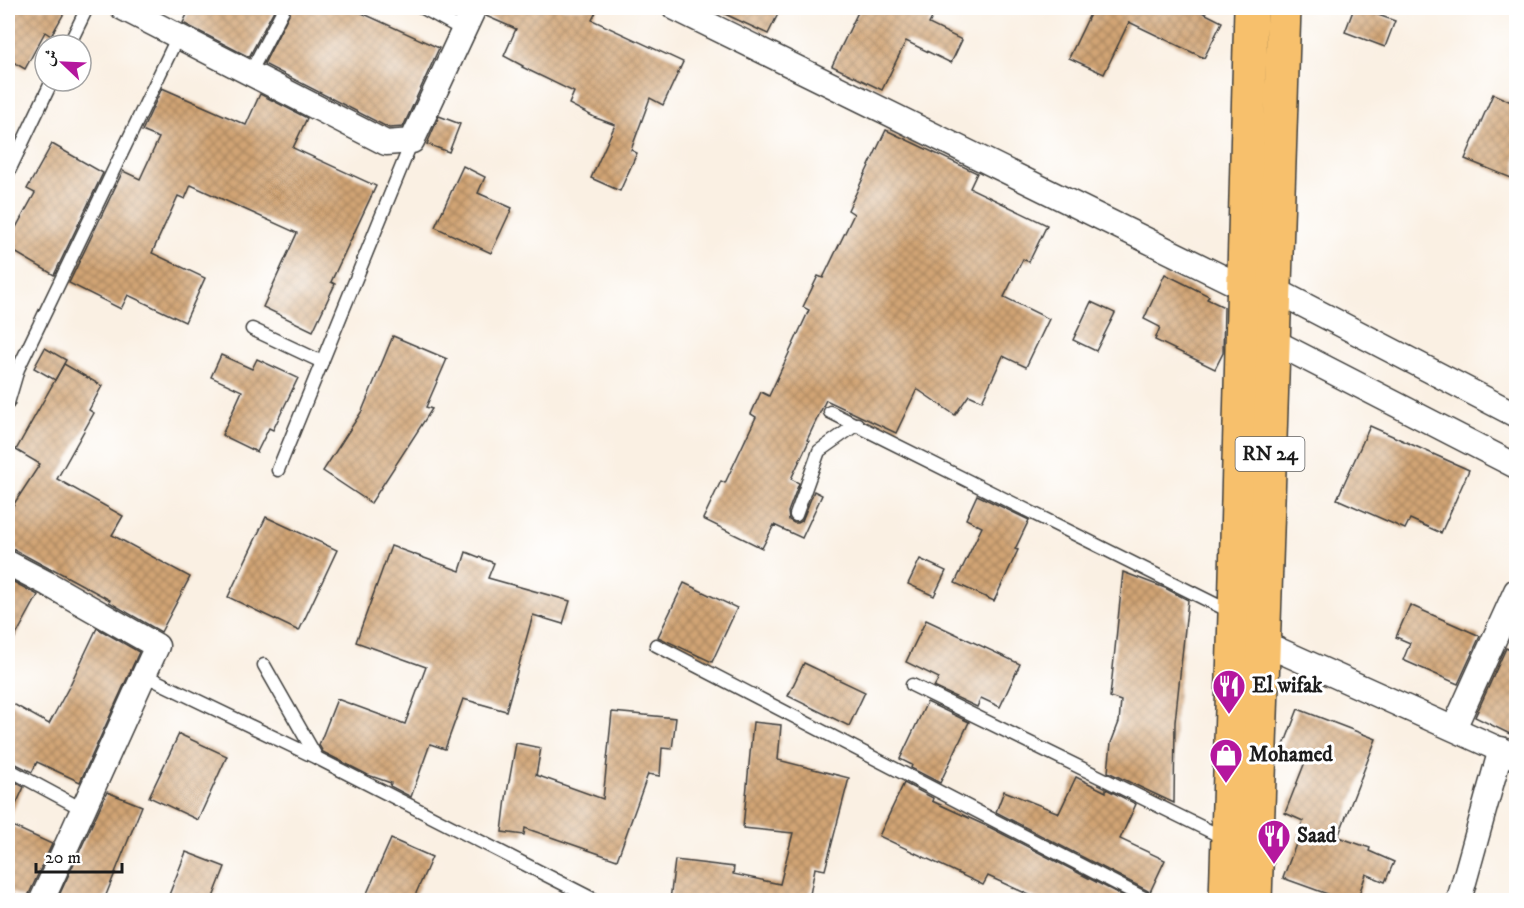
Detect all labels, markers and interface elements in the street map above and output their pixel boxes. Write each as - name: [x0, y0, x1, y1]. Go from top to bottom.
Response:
- north arrow: [33, 33, 93, 93]
- text: ش: [38, 46, 62, 69]
- road number: RN 24: [1236, 437, 1304, 471]
- restaurant icon: El wifak: [1211, 668, 1247, 715]
- place label: El wifak: [1252, 673, 1323, 699]
- shop icon: Mohamed: [1208, 737, 1244, 784]
- place label: Mohamed: [1249, 742, 1333, 768]
- restaurant icon: Saad: [1256, 818, 1292, 865]
- place label: Saad: [1297, 823, 1337, 849]
- scale bar: [36, 836, 122, 874]
- text: 20 m: [45, 847, 81, 869]

